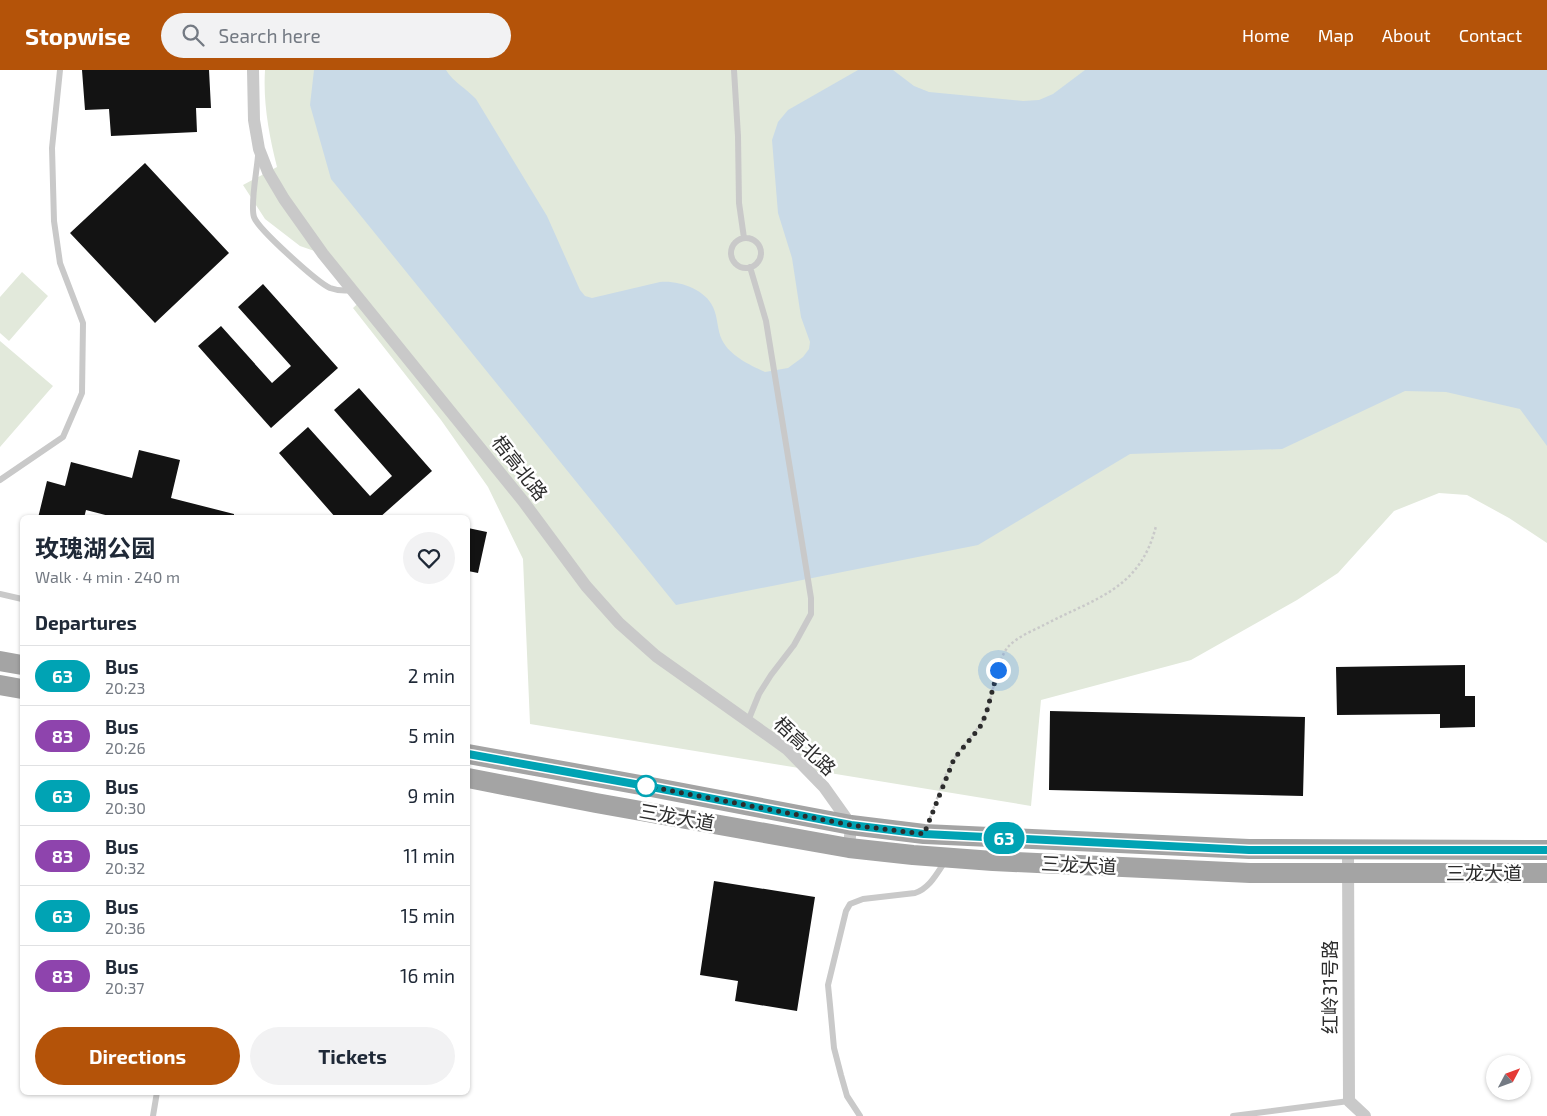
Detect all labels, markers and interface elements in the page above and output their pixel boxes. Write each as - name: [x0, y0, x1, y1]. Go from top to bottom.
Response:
- search box: [161, 13, 511, 58]
- text: Stopwise: [25, 21, 131, 50]
- icon: search: [179, 21, 207, 49]
- text: Search here: [219, 24, 321, 47]
- text: Home: [1242, 24, 1290, 46]
- text: Map: [1318, 24, 1354, 46]
- text: About: [1382, 24, 1431, 46]
- text: Contact: [1459, 24, 1522, 46]
- street label: 梧高北路: [488, 431, 553, 505]
- button: heart: [403, 532, 455, 584]
- text: 玫瑰湖公园: [35, 533, 155, 562]
- text: Walk · 4 min · 240 m: [35, 567, 180, 586]
- text: Departures: [35, 611, 137, 634]
- text: Bus: [105, 655, 139, 678]
- your location: [986, 658, 1011, 683]
- text: 2 min: [408, 664, 455, 687]
- text: 63: [52, 665, 73, 687]
- text: 20:23: [105, 678, 145, 697]
- street label: 梧高北路: [770, 711, 841, 780]
- text: Bus: [105, 715, 139, 738]
- text: 5 min: [408, 724, 455, 747]
- text: 83: [52, 725, 73, 747]
- text: 20:26: [105, 738, 146, 757]
- text: Bus: [105, 775, 139, 798]
- unlabelled marker: [635, 775, 657, 797]
- text: 9 min: [407, 784, 455, 807]
- text: 63: [52, 785, 73, 807]
- text: 20:30: [105, 798, 146, 817]
- street label: 三龙大道: [638, 799, 717, 834]
- line badge: 63: [982, 822, 1026, 854]
- text: 63: [994, 827, 1014, 849]
- text: Bus: [105, 835, 139, 858]
- text: 11 min: [403, 844, 455, 867]
- text: 83: [52, 845, 73, 867]
- street label: 三龙大道: [1040, 851, 1118, 878]
- text: 20:32: [105, 858, 145, 877]
- street label: 三龙大道: [1446, 861, 1522, 884]
- text: Bus: [105, 895, 139, 918]
- text: 15 min: [401, 904, 455, 927]
- text: 63: [52, 905, 73, 927]
- text: 20:36: [105, 918, 145, 937]
- street label: 红岭31号路: [1318, 940, 1341, 1034]
- text: Bus: [105, 955, 139, 978]
- text: 16 min: [400, 964, 455, 987]
- text: 83: [52, 965, 73, 987]
- text: 20:37: [105, 978, 145, 997]
- button: Directions: [35, 1027, 240, 1085]
- button: Tickets: [250, 1027, 455, 1085]
- north arrow: [1486, 1055, 1531, 1100]
- map controls: [1486, 1055, 1531, 1100]

